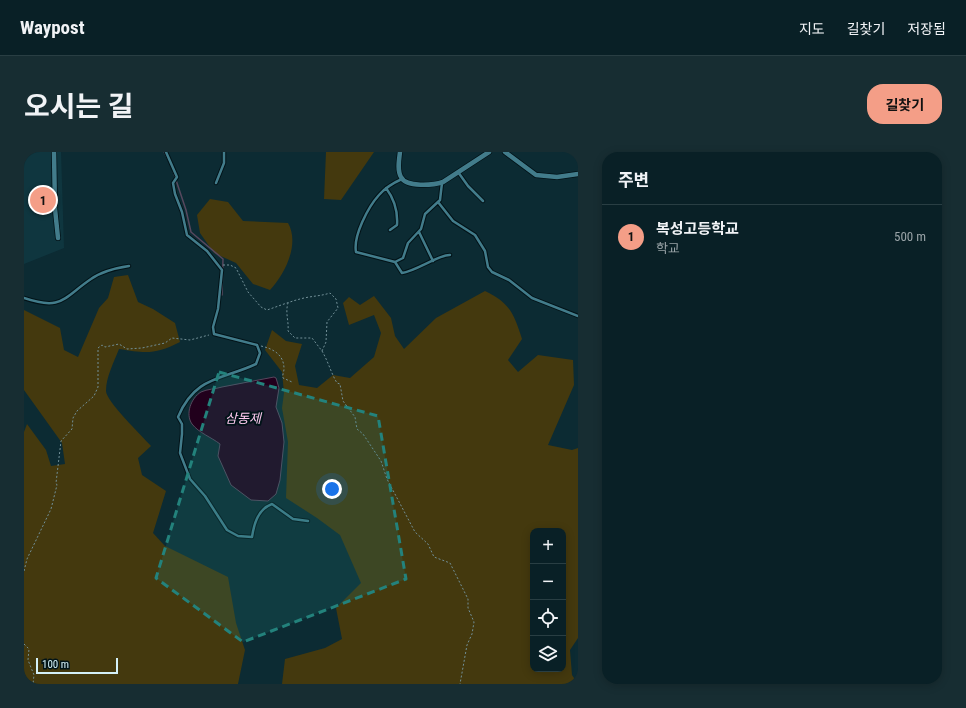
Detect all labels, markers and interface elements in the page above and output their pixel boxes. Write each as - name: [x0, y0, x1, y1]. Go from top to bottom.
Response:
- text: Waypost: [20, 16, 85, 39]
- text: 지도: [799, 21, 825, 37]
- text: 길찾기: [847, 21, 885, 37]
- text: 저장됨: [907, 21, 946, 37]
- button: 길찾기: [867, 84, 942, 124]
- text: 오시는 길: [24, 90, 134, 123]
- text: 주변: [618, 170, 649, 190]
- pin: 1: [30, 185, 56, 215]
- text: 복성고등학교: [656, 220, 739, 238]
- text: 1: [628, 229, 634, 244]
- text: 500 m: [894, 229, 926, 244]
- text: 학교: [656, 241, 680, 256]
- water label: 삼동제: [225, 411, 263, 426]
- your location: [322, 479, 342, 499]
- map controls: [530, 528, 566, 672]
- button: +: [530, 528, 566, 564]
- button: −: [530, 564, 566, 600]
- button: locate: [530, 600, 566, 636]
- button: layers: [530, 636, 566, 672]
- scale bar: [36, 656, 118, 675]
- text: 100 m: [42, 658, 69, 671]

